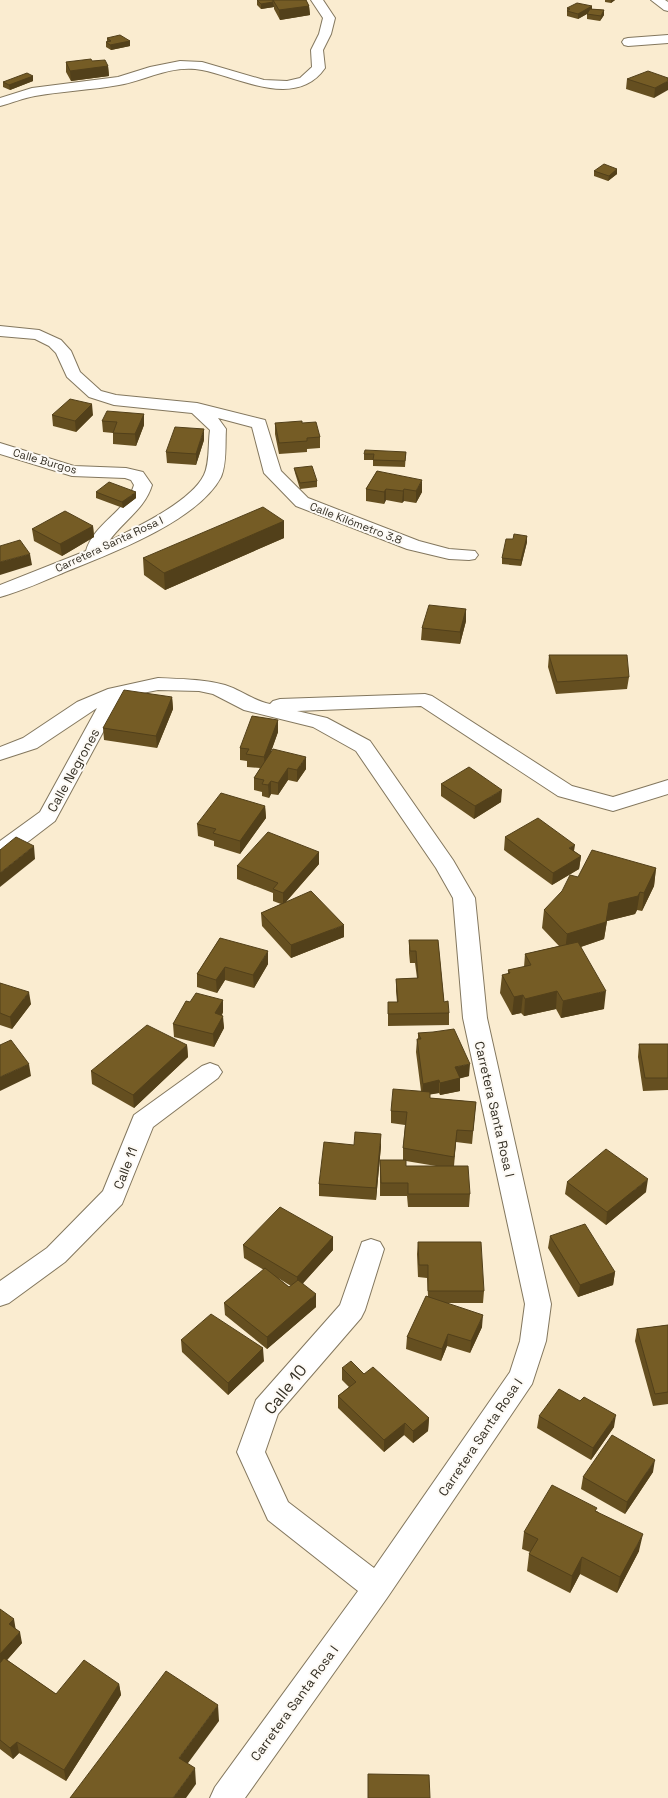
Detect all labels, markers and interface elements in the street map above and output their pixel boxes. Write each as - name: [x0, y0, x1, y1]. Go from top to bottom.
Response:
- street label: Calle Burgos: [11, 445, 79, 477]
- street label: Calle Kilómetro 3.8: [308, 499, 404, 547]
- street label: Carretera Santa Rosa I: [53, 513, 165, 575]
- street label: Calle Negrones: [43, 725, 104, 815]
- street label: Carretera Santa Rosa I: [471, 1040, 518, 1179]
- street label: Calle 11: [110, 1145, 141, 1192]
- street label: Calle 10: [259, 1360, 311, 1419]
- street label: Carretera Santa Rosa I: [435, 1375, 526, 1500]
- street label: Carretera Santa Rosa I: [247, 1642, 342, 1764]

